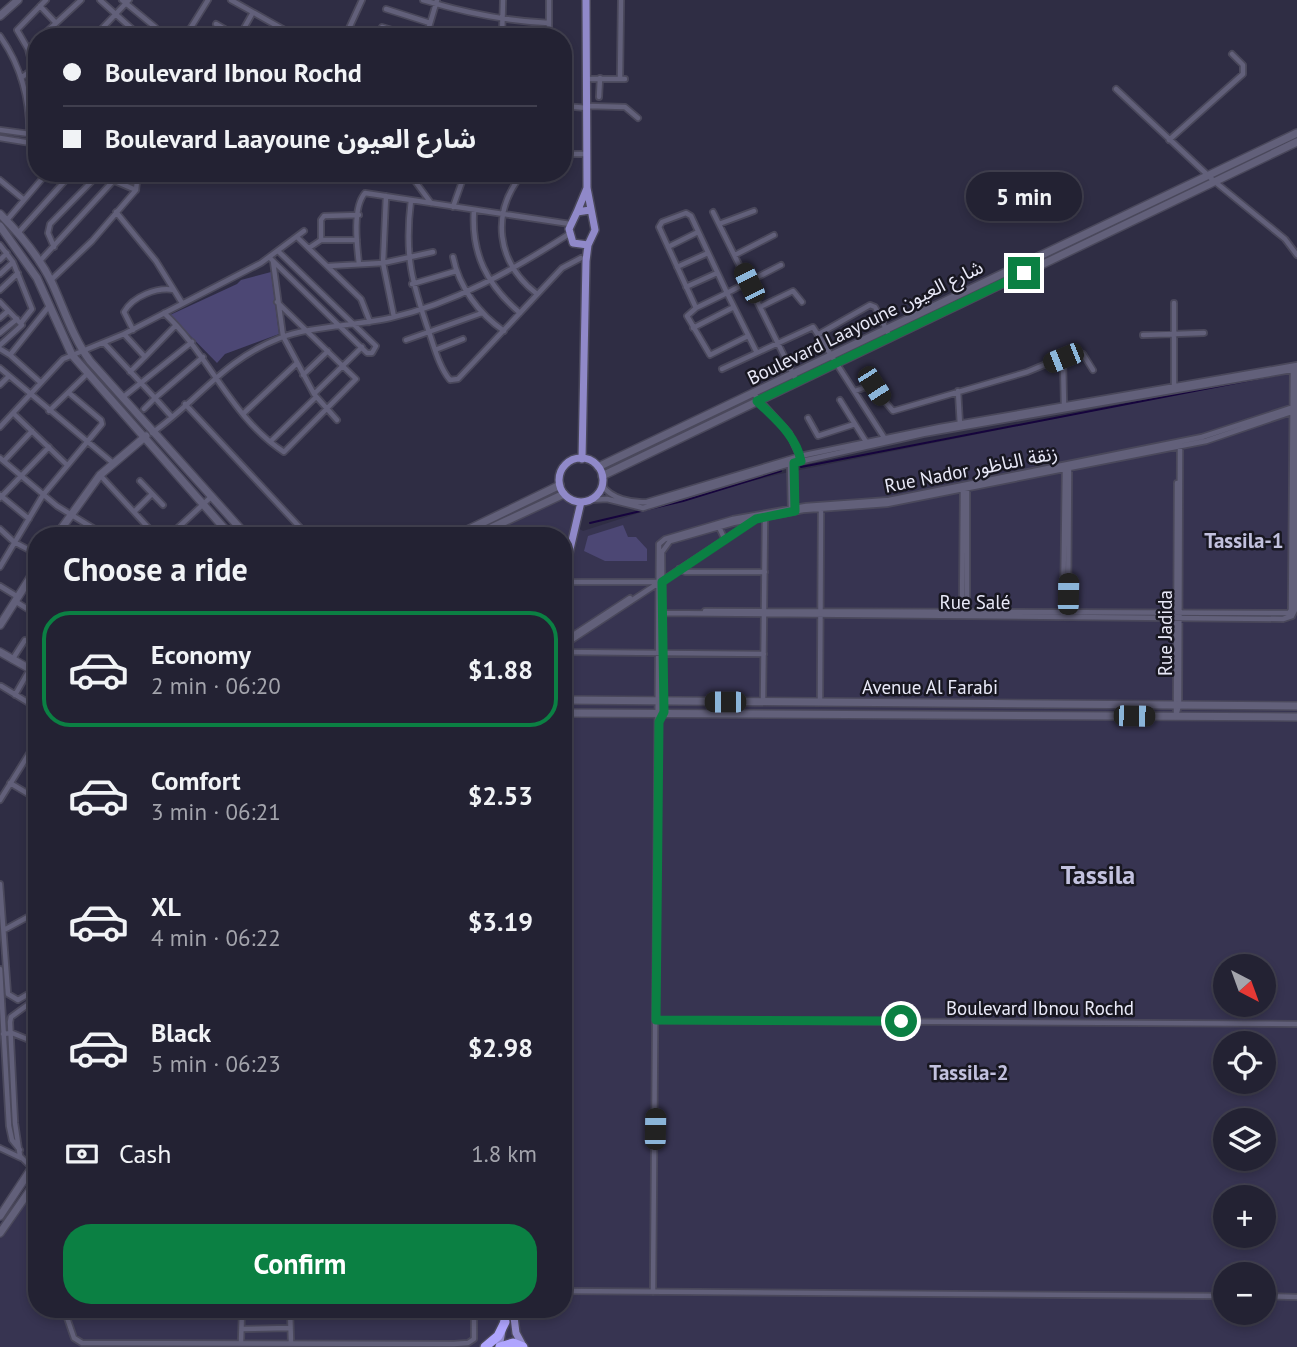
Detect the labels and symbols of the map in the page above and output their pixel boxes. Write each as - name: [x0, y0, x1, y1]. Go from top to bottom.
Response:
- callout: 5 min: [966, 172, 1082, 220]
- street label: Boulevard Laayoune شارع العيون: [743, 254, 988, 391]
- route end: [1008, 257, 1040, 289]
- car: [731, 260, 768, 306]
- car: [1040, 340, 1087, 376]
- car: [854, 363, 895, 409]
- street label: Rue Nador زنقة الناظور: [882, 440, 1060, 498]
- district label: Tassila-1: [1204, 527, 1284, 554]
- car: [1058, 573, 1079, 615]
- street label: Rue Salé: [940, 590, 1010, 614]
- street label: Rue Jadida: [1153, 590, 1177, 676]
- street label: Avenue Al Farabi: [862, 675, 998, 699]
- car: [705, 692, 747, 713]
- car: [1113, 705, 1156, 727]
- district label: Tassila: [1061, 858, 1135, 891]
- north arrow: [1213, 954, 1276, 1017]
- street label: Boulevard Ibnou Rochd: [946, 996, 1134, 1020]
- route start: [885, 1005, 917, 1037]
- district label: Tassila-2: [929, 1059, 1009, 1086]
- car: [645, 1108, 666, 1150]

